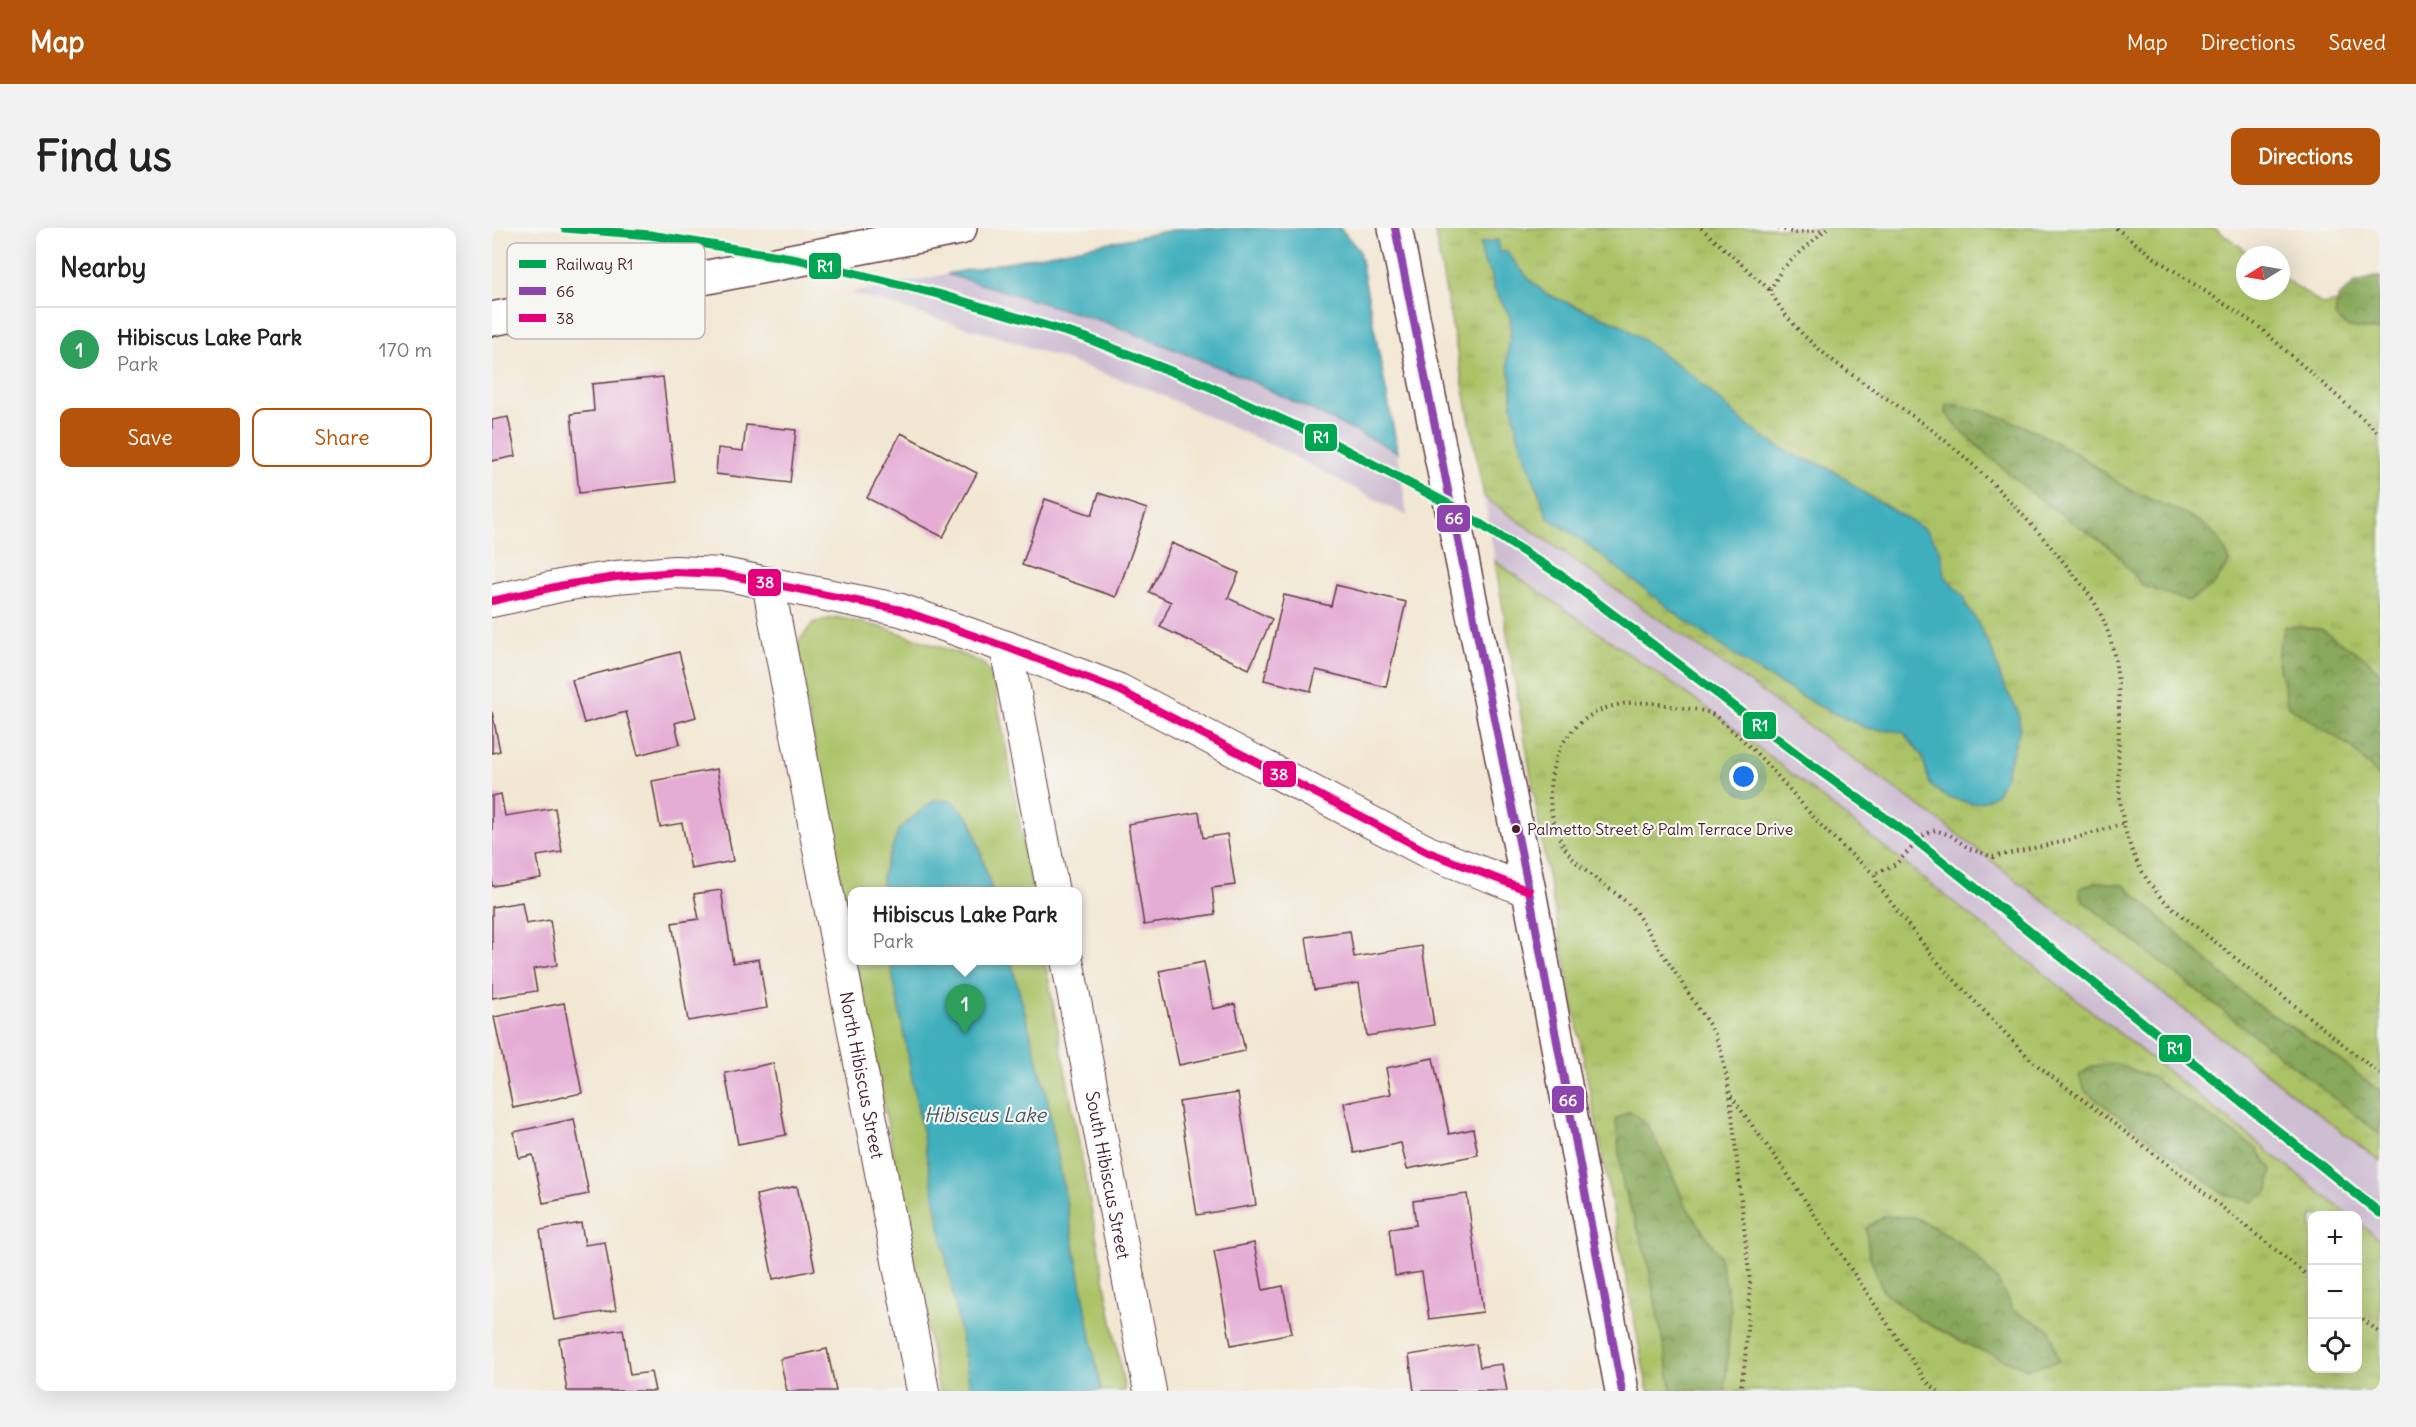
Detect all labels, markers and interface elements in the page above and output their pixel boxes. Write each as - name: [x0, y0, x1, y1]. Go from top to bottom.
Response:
- text: Map: [30, 24, 84, 60]
- text: Map: [2127, 29, 2168, 56]
- text: Directions: [2201, 29, 2295, 56]
- text: Saved: [2328, 29, 2386, 56]
- button: Directions: [2231, 128, 2380, 185]
- text: Find us: [36, 130, 172, 182]
- legend: [507, 243, 705, 339]
- north arrow: [2236, 246, 2290, 300]
- text: Nearby: [60, 251, 146, 284]
- line badge: R1: [808, 252, 842, 280]
- text: Railway R1: [556, 254, 633, 274]
- text: R1: [817, 256, 833, 276]
- text: 66: [556, 281, 574, 301]
- text: 38: [556, 308, 574, 328]
- text: Hibiscus Lake Park: [117, 323, 302, 351]
- text: 1: [76, 337, 83, 362]
- text: 170 m: [379, 337, 432, 362]
- text: Park: [117, 351, 158, 376]
- button: Save: [60, 408, 240, 467]
- button: Share: [252, 408, 432, 467]
- line badge: R1: [1304, 423, 1338, 452]
- text: R1: [1313, 427, 1329, 447]
- line badge: 66: [1436, 504, 1471, 533]
- text: 66: [1445, 508, 1463, 528]
- line badge: 38: [747, 568, 782, 597]
- text: 38: [756, 572, 774, 592]
- line badge: R1: [1742, 711, 1777, 740]
- text: R1: [1752, 715, 1768, 735]
- line badge: 38: [1262, 760, 1297, 788]
- your location: [1729, 762, 1758, 791]
- text: 38: [1270, 764, 1288, 784]
- place label: Palmetto Street & Palm Terrace Drive: [1527, 819, 1793, 839]
- marker: Palmetto Street & Palm Terrace Drive: [1510, 823, 1522, 835]
- popup: [848, 887, 1082, 965]
- text: Hibiscus Lake Park: [872, 900, 1058, 928]
- text: Park: [872, 928, 914, 953]
- pin: 1: [946, 984, 984, 1034]
- street label: North Hibiscus Street: [835, 989, 890, 1161]
- line badge: R1: [2158, 1034, 2192, 1063]
- text: R1: [2167, 1038, 2183, 1058]
- line badge: 66: [1551, 1085, 1585, 1114]
- street label: South Hibiscus Street: [1081, 1089, 1136, 1261]
- text: 66: [1559, 1090, 1577, 1110]
- water label: Hibiscus Lake: [924, 1102, 1047, 1127]
- map controls: [2308, 1211, 2362, 1373]
- button: +: [2308, 1211, 2362, 1265]
- button: −: [2308, 1265, 2362, 1319]
- button: locate: [2308, 1319, 2362, 1373]

